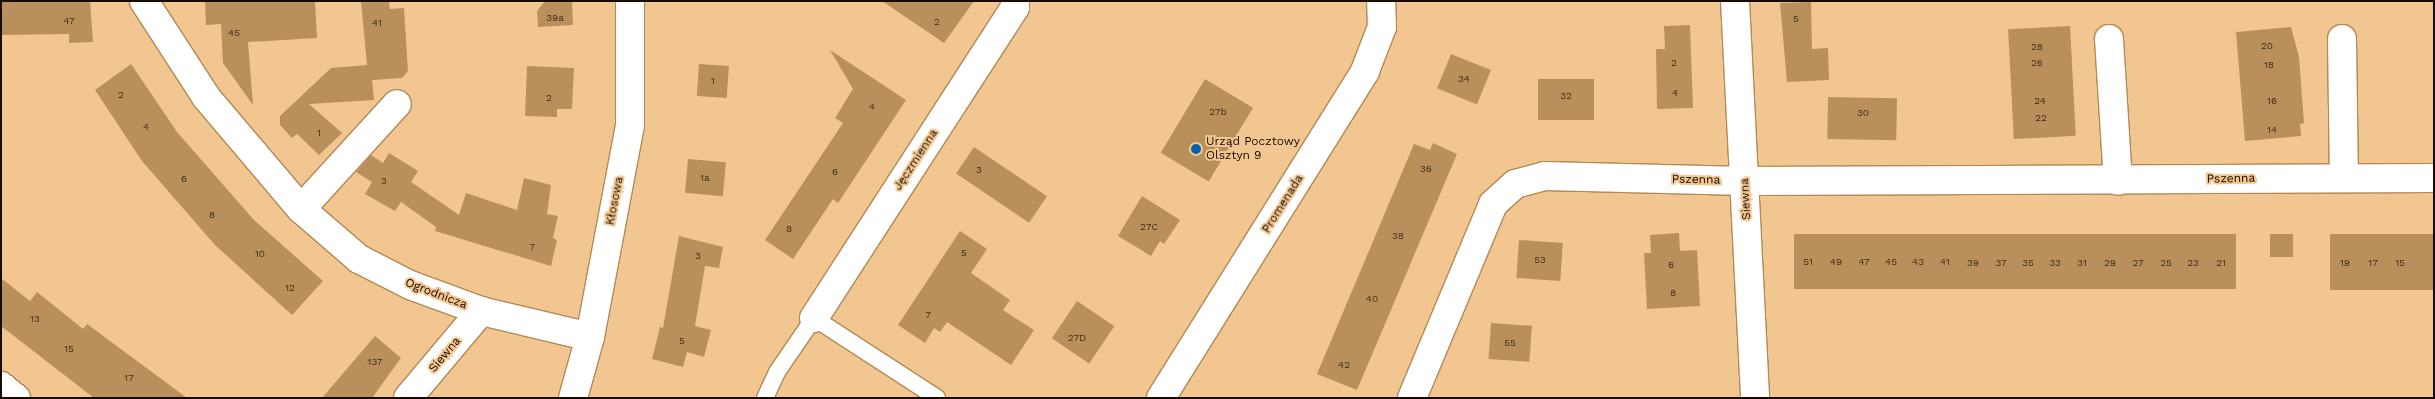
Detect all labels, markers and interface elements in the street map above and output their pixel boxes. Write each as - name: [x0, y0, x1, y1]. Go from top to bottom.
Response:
- house number: 39a: [546, 12, 564, 24]
- house number: 5: [1793, 13, 1799, 25]
- house number: 47: [63, 15, 75, 27]
- house number: 2: [934, 16, 940, 28]
- house number: 41: [372, 17, 382, 29]
- house number: 45: [228, 27, 240, 39]
- house number: 20: [2261, 40, 2273, 52]
- house number: 28: [2031, 41, 2043, 53]
- house number: 2: [1671, 57, 1677, 69]
- house number: 26: [2031, 57, 2043, 69]
- house number: 18: [2264, 59, 2274, 71]
- house number: 34: [1458, 73, 1470, 85]
- house number: 1: [711, 75, 715, 87]
- house number: 4: [1672, 87, 1678, 99]
- house number: 2: [118, 89, 124, 101]
- house number: 32: [1560, 90, 1572, 102]
- house number: 2: [546, 92, 552, 104]
- house number: 24: [2034, 95, 2046, 107]
- house number: 16: [2267, 95, 2277, 107]
- house number: 4: [869, 101, 875, 113]
- house number: 27b: [1209, 106, 1227, 118]
- house number: 30: [1857, 107, 1869, 119]
- house number: 22: [2035, 112, 2047, 124]
- house number: 4: [143, 121, 149, 133]
- house number: 14: [2267, 124, 2277, 136]
- house number: 1: [317, 127, 321, 139]
- street label: Jęczmienna: [891, 127, 941, 193]
- place label: Urząd Pocztowy Olsztyn 9: [1206, 135, 1300, 163]
- marker: Urząd Pocztowy Olsztyn 9: [1190, 143, 1202, 155]
- house number: 36: [1420, 163, 1432, 175]
- house number: 3: [976, 164, 982, 176]
- house number: 6: [832, 166, 838, 178]
- street label: Pszenna: [2207, 171, 2255, 187]
- house number: 1a: [700, 172, 710, 184]
- street label: Promenada: [1259, 172, 1307, 236]
- street label: Pszenna: [1672, 172, 1720, 188]
- house number: 6: [181, 173, 187, 185]
- house number: 3: [381, 175, 387, 187]
- street label: Kłosowa: [603, 176, 627, 226]
- street label: Siewna: [1738, 178, 1754, 220]
- house number: 8: [209, 209, 215, 221]
- house number: 27C: [1140, 221, 1158, 233]
- house number: 8: [786, 223, 792, 235]
- house number: 38: [1392, 230, 1404, 242]
- house number: 7: [529, 241, 535, 253]
- house number: 5: [961, 247, 967, 259]
- house number: 10: [255, 248, 265, 260]
- house number: 3: [695, 250, 701, 262]
- house number: 53: [1534, 254, 1546, 266]
- house number: 51: [1803, 256, 1813, 268]
- house number: 49: [1830, 256, 1842, 268]
- house number: 47: [1858, 256, 1870, 268]
- house number: 45: [1885, 256, 1897, 268]
- house number: 43: [1912, 256, 1924, 268]
- house number: 41: [1940, 256, 1950, 268]
- house number: 39: [1967, 257, 1979, 269]
- house number: 37: [1995, 257, 2007, 269]
- house number: 35: [2022, 257, 2034, 269]
- house number: 33: [2049, 257, 2061, 269]
- house number: 31: [2077, 257, 2087, 269]
- house number: 29: [2104, 257, 2116, 269]
- house number: 27: [2132, 257, 2144, 269]
- house number: 25: [2160, 257, 2172, 269]
- house number: 23: [2187, 257, 2199, 269]
- house number: 21: [2216, 257, 2226, 269]
- house number: 19: [2340, 257, 2350, 269]
- house number: 17: [2368, 257, 2378, 269]
- house number: 15: [2395, 257, 2405, 269]
- house number: 6: [1668, 259, 1674, 271]
- street label: Ogrodnicza: [403, 276, 469, 312]
- house number: 12: [285, 282, 295, 294]
- house number: 8: [1670, 287, 1676, 299]
- house number: 40: [1366, 293, 1378, 305]
- house number: 7: [925, 309, 931, 321]
- house number: 13: [30, 313, 40, 325]
- house number: 27D: [1068, 332, 1086, 344]
- street label: Siewna: [426, 334, 464, 376]
- house number: 5: [679, 335, 685, 347]
- house number: 55: [1504, 337, 1516, 349]
- house number: 15: [64, 343, 74, 355]
- house number: 137: [368, 356, 382, 368]
- house number: 42: [1338, 359, 1350, 371]
- house number: 17: [124, 372, 134, 384]

